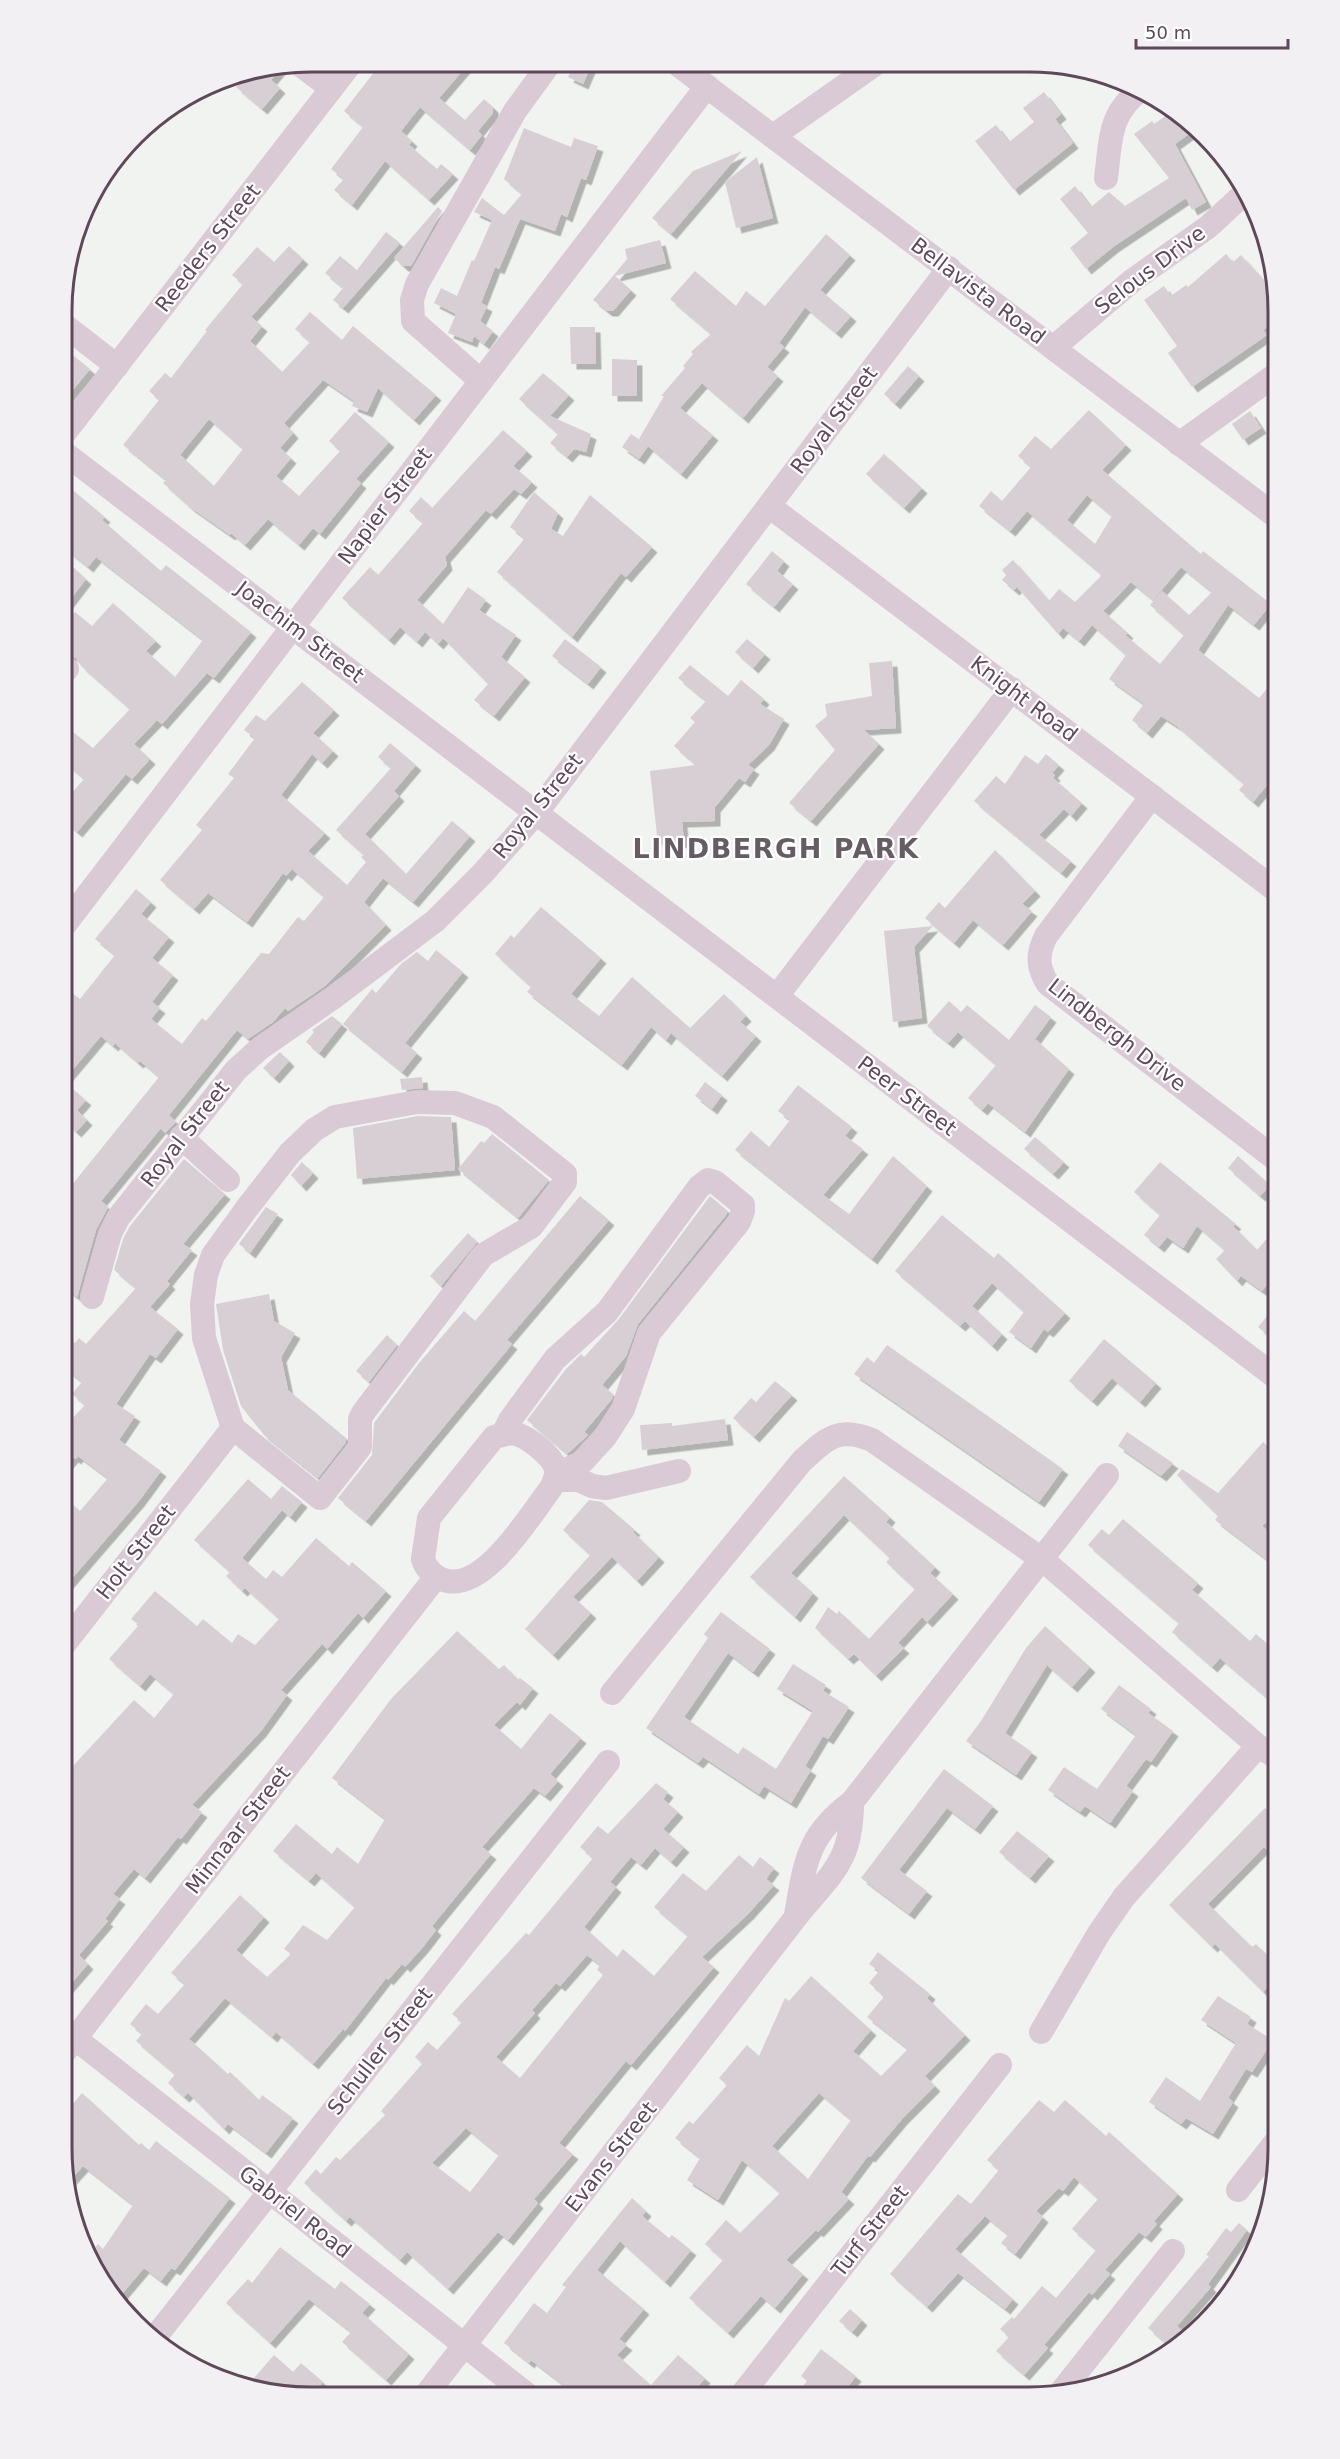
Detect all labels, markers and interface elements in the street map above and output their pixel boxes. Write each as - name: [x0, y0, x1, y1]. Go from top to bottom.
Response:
- scale bar: [1136, 12, 1288, 50]
- text: 50 m: [1145, 22, 1191, 43]
- street label: Reeders Street: [151, 179, 265, 317]
- street label: Selous Drive: [1090, 221, 1210, 319]
- street label: Bellavista Road: [906, 233, 1050, 349]
- street label: Royal Street: [786, 362, 882, 478]
- street label: Napier Street: [333, 443, 437, 569]
- street label: Joachim Street: [230, 575, 369, 688]
- street label: Knight Road: [966, 651, 1082, 747]
- street label: Royal Street: [488, 749, 588, 863]
- district label: LINDBERGH PARK: [632, 833, 920, 864]
- street label: Lindbergh Drive: [1043, 974, 1191, 1096]
- street label: Peer Street: [853, 1051, 961, 1141]
- street label: Royal Street: [136, 1076, 234, 1192]
- street label: Holt Street: [92, 1500, 180, 1604]
- street label: Minnaar Street: [181, 1761, 295, 1899]
- street label: Schuller Street: [323, 1982, 437, 2120]
- street label: Evans Street: [561, 2097, 661, 2217]
- street label: Gabriel Road: [234, 2161, 356, 2263]
- street label: Turf Street: [826, 2180, 913, 2282]

